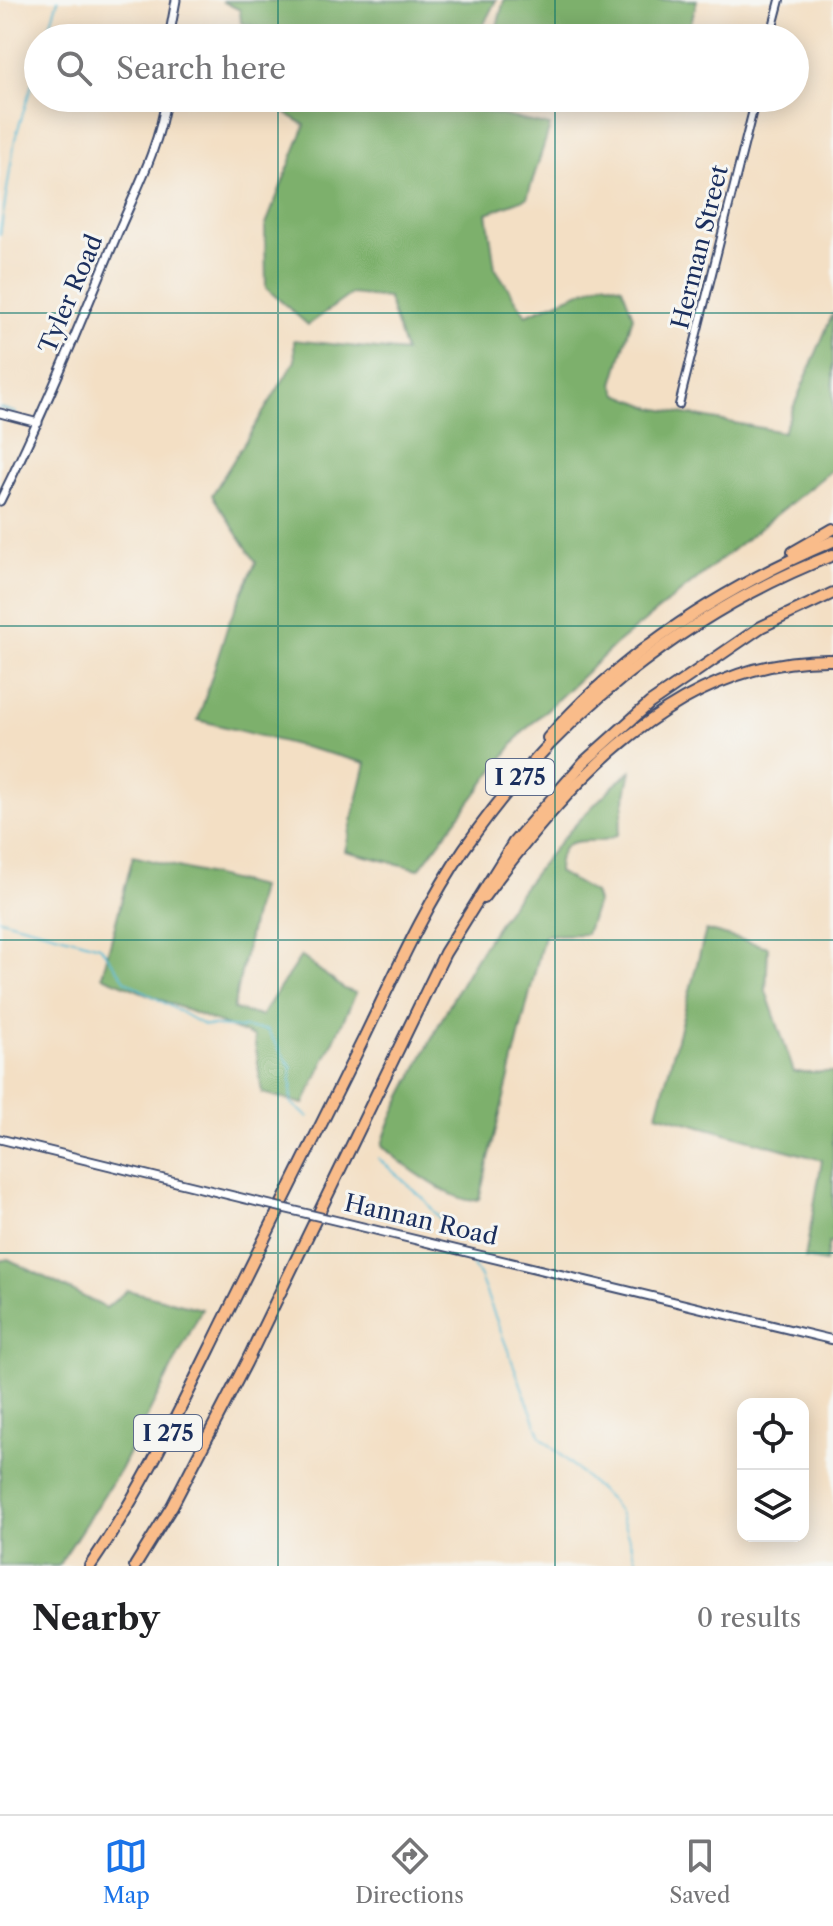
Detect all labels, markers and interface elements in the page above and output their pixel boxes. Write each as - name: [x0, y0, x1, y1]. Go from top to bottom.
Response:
- search box: [24, 24, 809, 112]
- icon: search: [52, 46, 96, 90]
- text: Search here: [116, 50, 286, 87]
- street label: Herman Street: [665, 161, 734, 332]
- street label: Tyler Road: [33, 230, 109, 358]
- road number: I 275: [486, 759, 554, 795]
- street label: Hannan Road: [342, 1188, 501, 1251]
- map controls: [737, 1398, 809, 1542]
- button: locate: [737, 1398, 809, 1470]
- road number: I 275: [134, 1415, 202, 1451]
- button: layers: [737, 1470, 809, 1542]
- text: Nearby: [32, 1597, 160, 1639]
- text: 0 results: [697, 1602, 801, 1634]
- tab: Map: [103, 1834, 150, 1909]
- tab: Directions: [355, 1834, 464, 1909]
- tab: Saved: [669, 1834, 730, 1909]

